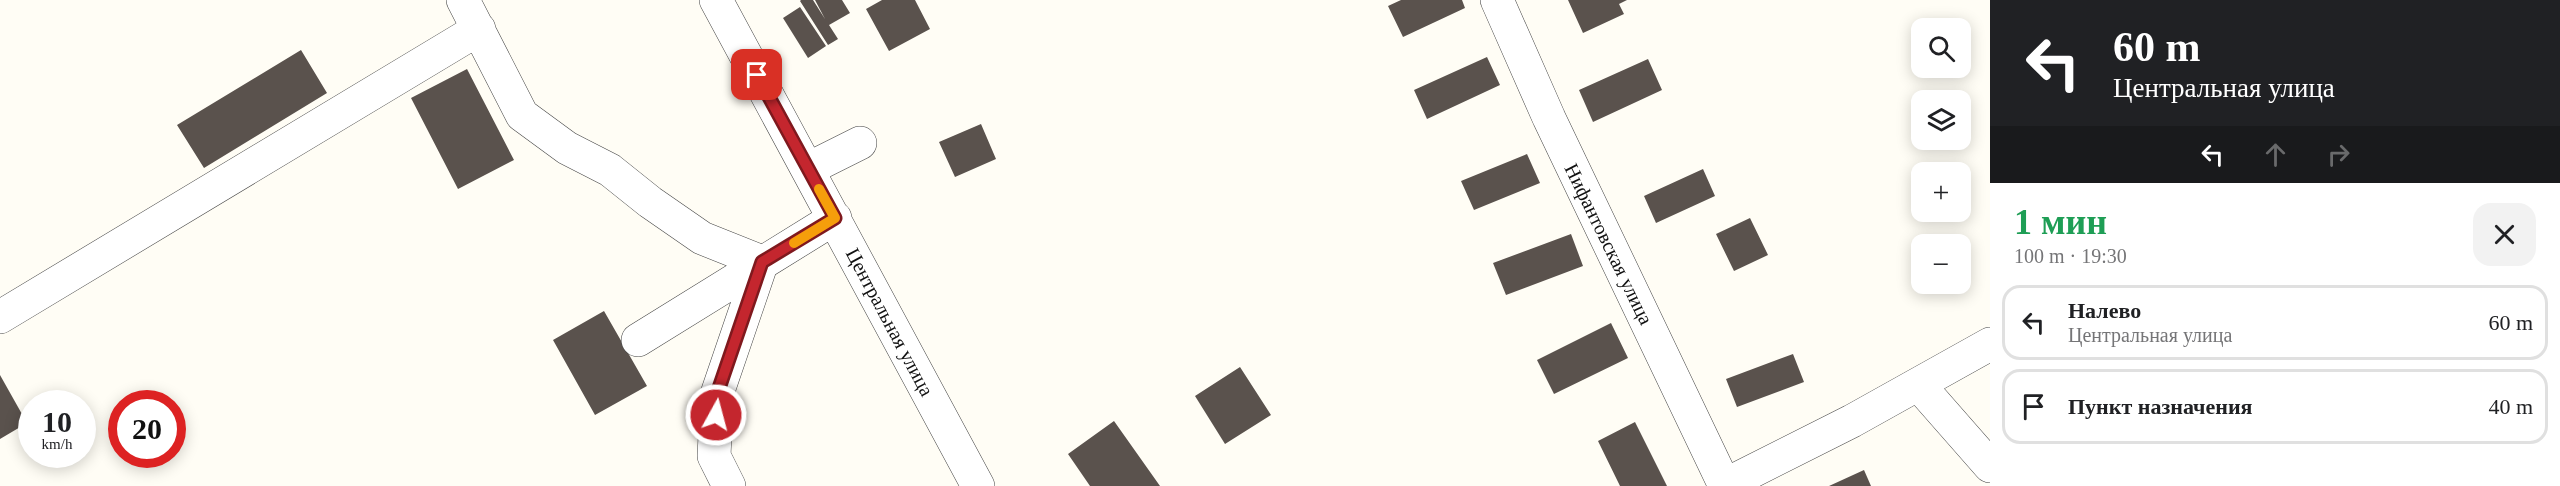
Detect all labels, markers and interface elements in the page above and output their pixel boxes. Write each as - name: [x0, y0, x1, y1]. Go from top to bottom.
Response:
- map controls: [1911, 18, 1971, 294]
- button: search: [1911, 18, 1971, 78]
- icon: left: [2014, 24, 2092, 102]
- text: 60 m: [2113, 24, 2201, 70]
- pin: [731, 49, 782, 100]
- icon: arrive: [740, 58, 773, 91]
- text: Центральная улица: [2113, 73, 2335, 103]
- button: layers: [1911, 90, 1971, 150]
- icon: left: [2196, 138, 2229, 171]
- icon: ahead: [2259, 138, 2292, 171]
- icon: right: [2322, 138, 2355, 171]
- street label: Нифантовская улица: [1560, 160, 1658, 329]
- button: +: [1911, 162, 1971, 222]
- text: 1 мин: [2014, 202, 2107, 242]
- button: close: [2473, 203, 2536, 266]
- button: −: [1911, 234, 1971, 294]
- street label: Центральная улица: [841, 244, 938, 400]
- text: 100 m · 19:30: [2014, 245, 2127, 267]
- text: Налево: [2068, 298, 2141, 323]
- icon: left: [2017, 306, 2050, 339]
- text: 60 m: [2488, 310, 2533, 335]
- text: Центральная улица: [2068, 324, 2232, 346]
- position arrow: [684, 383, 748, 447]
- speed limit sign: 20: [108, 390, 186, 468]
- icon: arrive: [2017, 390, 2050, 423]
- text: Пункт назначения: [2068, 394, 2253, 419]
- text: 40 m: [2488, 394, 2533, 419]
- text: 10: [42, 405, 72, 438]
- text: km/h: [42, 436, 72, 452]

